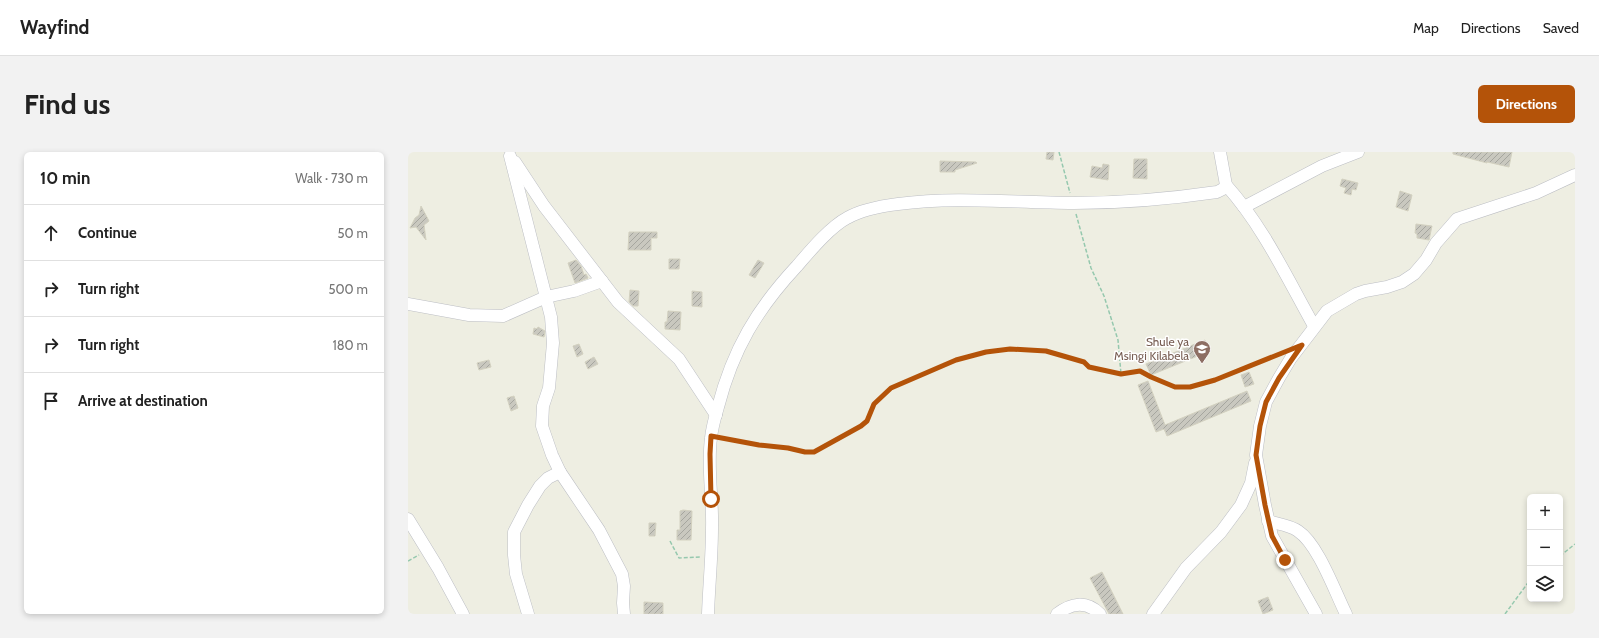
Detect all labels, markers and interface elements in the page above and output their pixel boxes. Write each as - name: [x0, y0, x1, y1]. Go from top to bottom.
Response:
- text: Wayfind: [20, 16, 89, 39]
- text: Map: [1413, 19, 1439, 37]
- text: Directions: [1461, 19, 1521, 37]
- text: Saved: [1543, 19, 1579, 37]
- button: Directions: [1478, 85, 1575, 123]
- text: Find us: [24, 87, 110, 121]
- text: 10 min: [40, 168, 90, 188]
- text: Walk · 730 m: [295, 170, 368, 186]
- icon: ahead: [40, 222, 62, 244]
- text: Continue: [78, 224, 137, 242]
- text: 50 m: [338, 225, 368, 241]
- icon: right: [40, 278, 62, 300]
- text: Turn right: [78, 280, 139, 298]
- text: 500 m: [328, 281, 368, 297]
- icon: right: [40, 334, 62, 356]
- place label: Shule ya Msingi Kilabela: [1114, 334, 1189, 363]
- text: Turn right: [78, 336, 139, 354]
- text: 180 m: [332, 337, 368, 353]
- school or university icon: Shule ya Msingi Kilabela: [1192, 339, 1212, 364]
- icon: arrive: [40, 390, 62, 412]
- text: Arrive at destination: [78, 392, 208, 410]
- route start: [702, 490, 720, 508]
- map controls: [1527, 494, 1563, 602]
- button: +: [1527, 494, 1563, 530]
- button: −: [1527, 530, 1563, 566]
- route end: [1276, 551, 1294, 569]
- button: layers: [1527, 566, 1563, 602]

